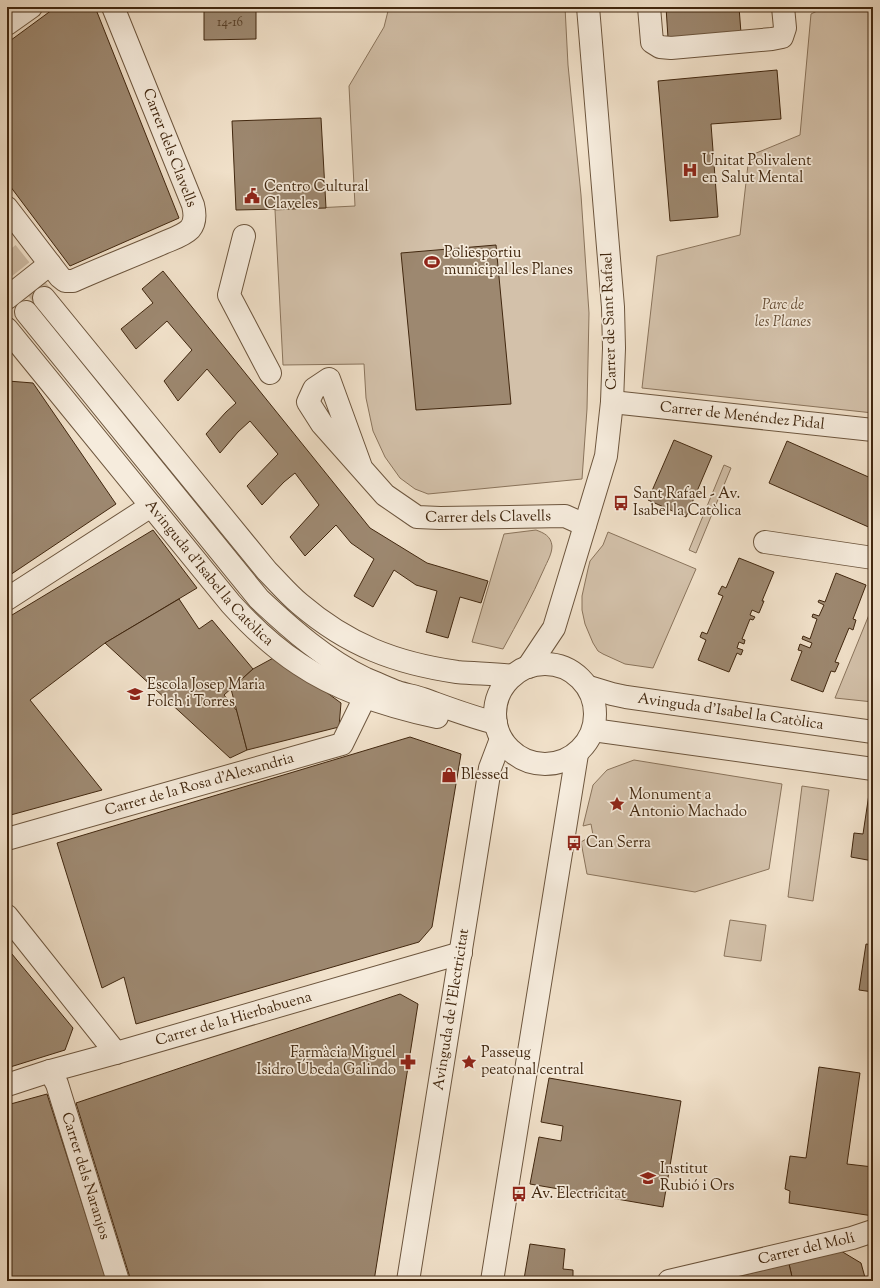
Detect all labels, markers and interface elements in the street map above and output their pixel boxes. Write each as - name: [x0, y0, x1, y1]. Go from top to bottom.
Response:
- house number: 14-16: [217, 14, 243, 32]
- street label: Carrer dels Clavells: [137, 86, 201, 211]
- place label: Unitat Polivalent en Salut Mental: [702, 151, 811, 189]
- hospital icon: Unitat Polivalent en Salut Mental: [681, 161, 699, 179]
- place label: Centro Cultural Claveles: [264, 177, 369, 215]
- public building icon: Centro Cultural Claveles: [243, 187, 261, 205]
- place label: Poliesportiu municipal les Planes: [444, 243, 573, 281]
- street label: Carrer de Sant Rafael: [597, 252, 623, 390]
- sports icon: Poliesportiu municipal les Planes: [423, 253, 441, 271]
- park label: Parc de les Planes: [755, 295, 811, 333]
- street label: Carrer de Menéndez Pidal: [659, 397, 826, 435]
- place label: Sant Rafael - Av. Isabel la Catòlica: [633, 484, 741, 522]
- bus stop icon: Sant Rafael - Av. Isabel la Catòlica: [612, 494, 630, 512]
- street label: Avinguda d'Isabel la Catòlica: [140, 495, 278, 651]
- street label: Carrer dels Clavells: [425, 506, 551, 529]
- place label: Escola Josep Maria Folch i Torres: [147, 675, 265, 713]
- school or university icon: Escola Josep Maria Folch i Torres: [126, 685, 144, 703]
- street label: Avinguda d'Isabel la Catòlica: [636, 688, 825, 735]
- street label: Carrer de la Rosa d'Alexandria: [102, 748, 297, 821]
- place label: Blessed: [461, 765, 509, 786]
- shop icon: Blessed: [440, 766, 458, 784]
- place label: Monument a Antonio Machado: [629, 785, 747, 823]
- place icon: Monument a Antonio Machado: [608, 795, 626, 813]
- place label: Can Serra: [586, 833, 651, 854]
- bus stop icon: Can Serra: [565, 834, 583, 852]
- street label: Avinguda de l'Electricitat: [428, 927, 475, 1092]
- street label: Carrer de la Hierbabuena: [153, 986, 314, 1052]
- place label: Farmàcia Miguel Isidro Úbeda Galindo: [257, 1043, 396, 1081]
- place label: Passeug peatonal central: [481, 1043, 584, 1081]
- pharmacy icon: Farmàcia Miguel Isidro Úbeda Galindo: [399, 1053, 417, 1071]
- place icon: Passeug peatonal central: [460, 1053, 478, 1071]
- street label: Carrer dels Naranjos: [56, 1110, 115, 1242]
- place label: Institut Rubió i Ors: [660, 1159, 734, 1197]
- school or university icon: Institut Rubió i Ors: [639, 1169, 657, 1187]
- place label: Av. Electricitat: [531, 1184, 626, 1205]
- bus stop icon: Av. Electricitat: [510, 1185, 528, 1203]
- street label: Carrer del Molí: [756, 1227, 857, 1270]

